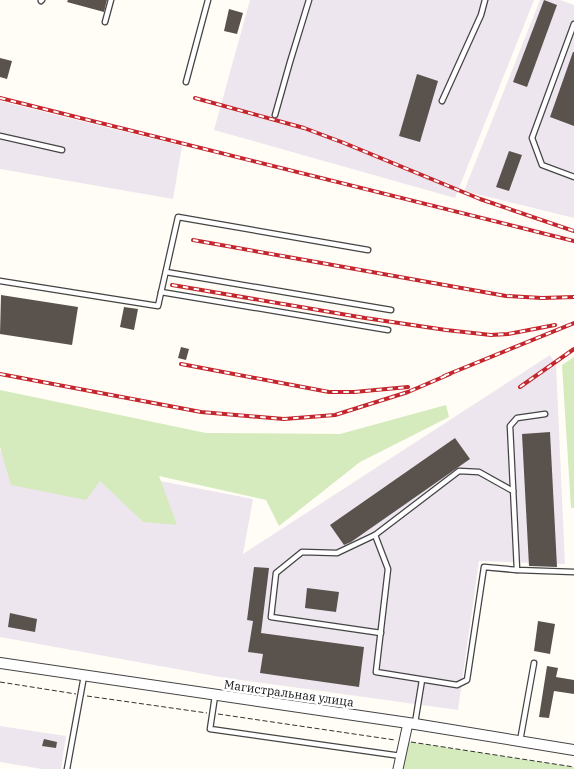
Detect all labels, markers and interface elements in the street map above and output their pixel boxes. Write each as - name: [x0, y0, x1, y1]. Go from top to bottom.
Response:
- street label: Магистральная улица: [223, 676, 355, 710]

